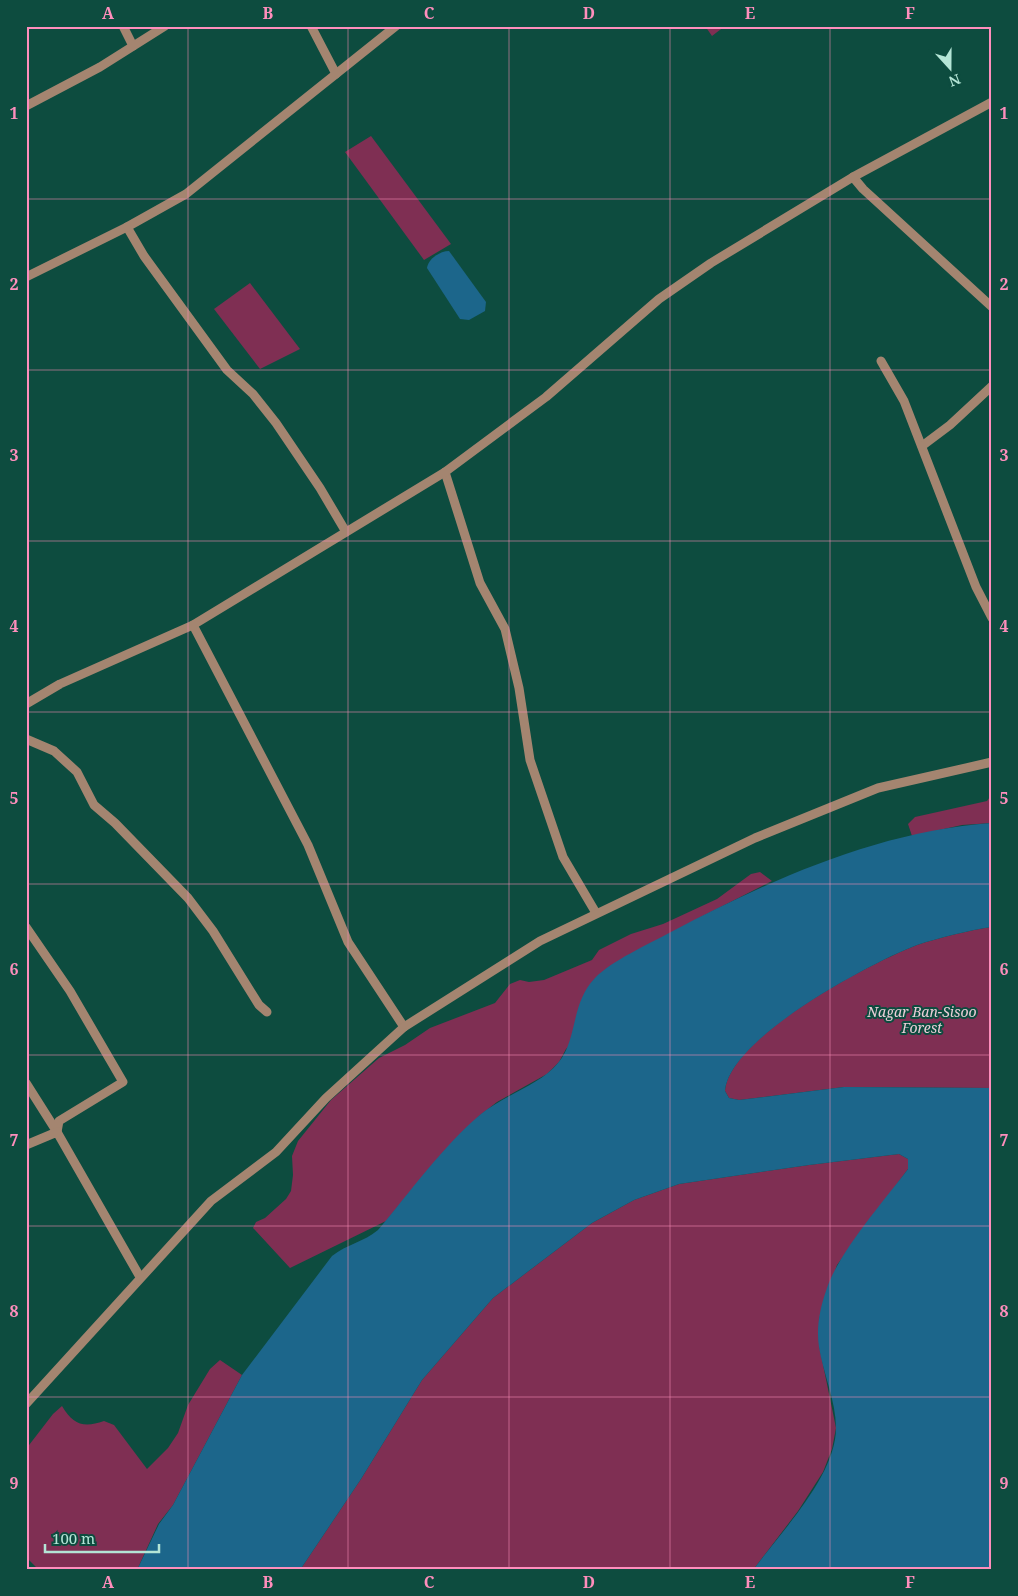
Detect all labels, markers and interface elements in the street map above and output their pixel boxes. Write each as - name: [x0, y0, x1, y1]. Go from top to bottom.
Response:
- text: A: [102, 2, 115, 24]
- text: B: [263, 2, 274, 24]
- text: C: [424, 2, 435, 24]
- text: D: [583, 2, 595, 24]
- text: E: [745, 2, 755, 24]
- text: F: [905, 2, 915, 24]
- north arrow: [926, 42, 976, 92]
- text: N: [946, 70, 963, 91]
- text: 1: [9, 102, 19, 124]
- text: 1: [999, 102, 1009, 124]
- text: 2: [9, 273, 19, 295]
- text: 2: [999, 273, 1009, 295]
- text: 3: [9, 444, 19, 466]
- text: 3: [999, 444, 1009, 466]
- text: 4: [9, 615, 19, 637]
- text: 4: [999, 615, 1009, 637]
- text: 5: [9, 787, 19, 809]
- text: 5: [999, 787, 1009, 809]
- text: 6: [9, 958, 19, 980]
- text: 6: [999, 958, 1009, 980]
- park label: Nagar Ban-Sisoo Forest: [866, 1002, 977, 1037]
- text: 7: [9, 1129, 19, 1151]
- text: 7: [999, 1129, 1009, 1151]
- text: 8: [9, 1300, 19, 1322]
- text: 8: [999, 1300, 1009, 1322]
- text: 9: [9, 1472, 19, 1494]
- text: 9: [999, 1472, 1009, 1494]
- scale bar: [45, 1521, 159, 1553]
- text: 100 m: [52, 1528, 95, 1548]
- text: A: [102, 1571, 115, 1593]
- text: B: [263, 1571, 274, 1593]
- text: C: [424, 1571, 435, 1593]
- text: D: [583, 1571, 595, 1593]
- text: E: [745, 1571, 755, 1593]
- text: F: [905, 1571, 915, 1593]

